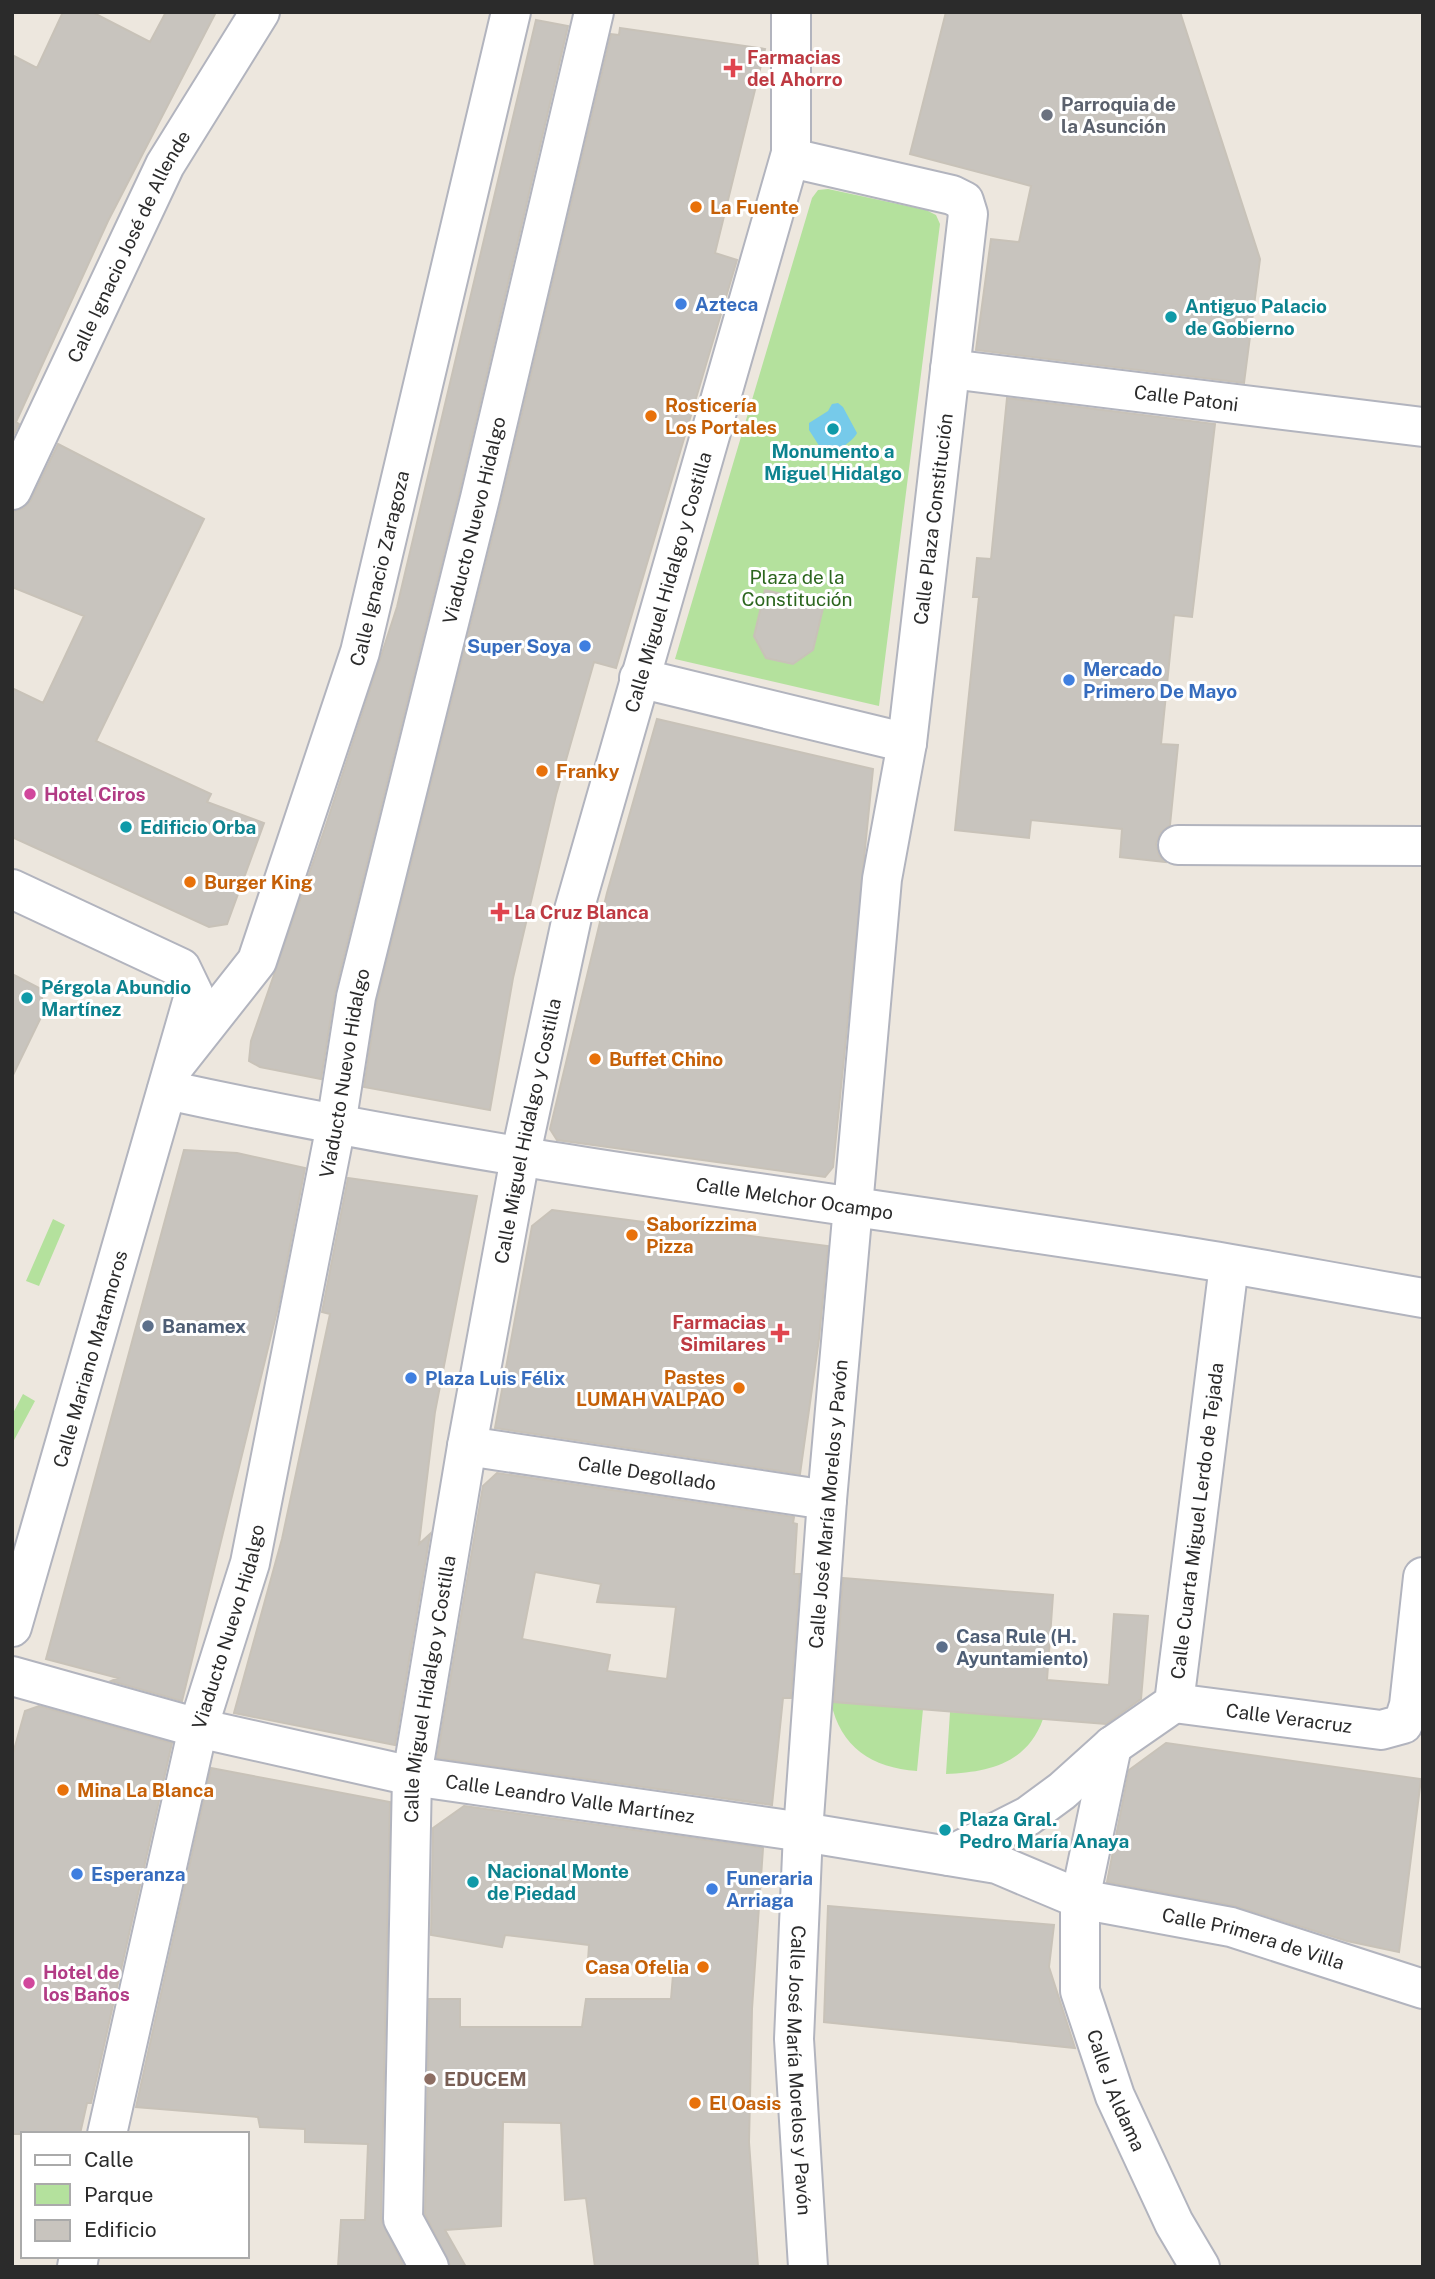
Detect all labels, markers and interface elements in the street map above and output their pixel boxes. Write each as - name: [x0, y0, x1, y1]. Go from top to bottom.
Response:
- place label: Farmacias del Ahorro: [747, 46, 843, 90]
- marker: Farmacias del Ahorro: [725, 60, 741, 76]
- place label: Parroquia de la Asunción: [1061, 93, 1176, 137]
- marker: Parroquia de la Asunción: [1039, 107, 1055, 123]
- street label: Calle Ignacio José de Allende: [63, 126, 195, 366]
- place label: La Fuente: [710, 196, 799, 218]
- marker: La Fuente: [688, 199, 704, 215]
- place label: Azteca: [695, 293, 758, 315]
- place label: Antiguo Palacio de Gobierno: [1185, 295, 1327, 339]
- marker: Azteca: [673, 296, 689, 312]
- marker: Antiguo Palacio de Gobierno: [1163, 309, 1179, 325]
- street label: Calle Patoni: [1133, 381, 1240, 415]
- place label: Rosticería Los Portales: [665, 394, 777, 438]
- marker: Rosticería Los Portales: [643, 408, 659, 424]
- street label: Calle Plaza Constitución: [909, 412, 957, 626]
- street label: Viaducto Nuevo Hidalgo: [438, 415, 510, 626]
- marker: Monumento a Miguel Hidalgo: [825, 421, 841, 437]
- place label: Monumento a Miguel Hidalgo: [764, 440, 902, 484]
- street label: Calle Miguel Hidalgo y Costilla: [620, 449, 716, 715]
- street label: Calle Ignacio Zaragoza: [345, 468, 413, 669]
- park label: Plaza de la Constitución: [741, 566, 853, 610]
- place label: Super Soya: [467, 635, 571, 657]
- marker: Super Soya: [577, 638, 593, 654]
- place label: Mercado Primero De Mayo: [1083, 658, 1237, 702]
- marker: Mercado Primero De Mayo: [1061, 672, 1077, 688]
- place label: Franky: [556, 760, 620, 782]
- marker: Franky: [534, 763, 550, 779]
- place label: Hotel Ciros: [44, 783, 146, 805]
- marker: Hotel Ciros: [22, 786, 38, 802]
- place label: Edificio Orba: [140, 816, 256, 838]
- marker: Edificio Orba: [118, 819, 134, 835]
- place label: Burger King: [204, 871, 313, 893]
- marker: Burger King: [182, 874, 198, 890]
- place label: La Cruz Blanca: [514, 901, 649, 923]
- marker: La Cruz Blanca: [492, 904, 508, 920]
- street label: Viaducto Nuevo Hidalgo: [315, 966, 374, 1180]
- place label: Pérgola Abundio Martínez: [41, 976, 191, 1020]
- marker: Pérgola Abundio Martínez: [19, 990, 35, 1006]
- street label: Calle Miguel Hidalgo y Costilla: [490, 996, 565, 1265]
- place label: Buffet Chino: [609, 1048, 723, 1070]
- marker: Buffet Chino: [587, 1051, 603, 1067]
- street label: Calle Melchor Ocampo: [694, 1173, 895, 1224]
- place label: Saborízzima Pizza: [646, 1213, 757, 1257]
- marker: Saborízzima Pizza: [624, 1227, 640, 1243]
- street label: Calle Mariano Matamoros: [48, 1248, 132, 1470]
- place label: Farmacias Similares: [672, 1311, 766, 1355]
- place label: Banamex: [162, 1315, 246, 1337]
- marker: Banamex: [140, 1318, 156, 1334]
- marker: Farmacias Similares: [772, 1325, 788, 1341]
- street label: Calle José María Morelos y Pavón: [804, 1358, 852, 1650]
- street label: Calle Cuarta Miguel Lerdo de Tejada: [1166, 1361, 1228, 1680]
- place label: Pastes LUMAH VALPAO: [576, 1366, 725, 1410]
- place label: Plaza Luis Félix: [425, 1367, 565, 1389]
- marker: Plaza Luis Félix: [403, 1370, 419, 1386]
- marker: Pastes LUMAH VALPAO: [731, 1380, 747, 1396]
- street label: Calle Degollado: [576, 1452, 718, 1494]
- street label: Viaducto Nuevo Hidalgo: [187, 1522, 268, 1732]
- street label: Calle Miguel Hidalgo y Costilla: [400, 1554, 460, 1823]
- place label: Casa Rule (H. Ayuntamiento): [956, 1625, 1089, 1669]
- marker: Casa Rule (H. Ayuntamiento): [934, 1639, 950, 1655]
- street label: Calle Veracruz: [1225, 1699, 1354, 1737]
- street label: Calle Leandro Valle Martínez: [444, 1770, 696, 1827]
- place label: Mina La Blanca: [77, 1779, 214, 1801]
- marker: Mina La Blanca: [55, 1782, 71, 1798]
- place label: Plaza Gral. Pedro María Anaya: [959, 1808, 1129, 1852]
- marker: Plaza Gral. Pedro María Anaya: [937, 1822, 953, 1838]
- place label: Nacional Monte de Piedad: [487, 1860, 629, 1904]
- place label: Esperanza: [91, 1863, 185, 1885]
- marker: Esperanza: [69, 1866, 85, 1882]
- place label: Funeraria Arriaga: [726, 1867, 813, 1911]
- marker: Nacional Monte de Piedad: [465, 1874, 481, 1890]
- marker: Funeraria Arriaga: [704, 1881, 720, 1897]
- street label: Calle Primera de Villa: [1160, 1903, 1347, 1974]
- street label: Calle José María Morelos y Pavón: [783, 1925, 816, 2216]
- place label: Casa Ofelia: [585, 1956, 689, 1978]
- marker: Casa Ofelia: [695, 1959, 711, 1975]
- place label: Hotel de los Baños: [43, 1961, 130, 2005]
- marker: Hotel de los Baños: [21, 1975, 37, 1991]
- street label: Calle J Aldama: [1083, 2027, 1150, 2155]
- place label: EDUCEM: [444, 2068, 527, 2090]
- marker: EDUCEM: [422, 2071, 438, 2087]
- place label: El Oasis: [709, 2092, 781, 2114]
- marker: El Oasis: [687, 2095, 703, 2111]
- legend: [21, 2132, 248, 2258]
- text: Calle: [84, 2147, 134, 2172]
- text: Parque: [84, 2182, 153, 2207]
- text: Edificio: [84, 2217, 157, 2242]

